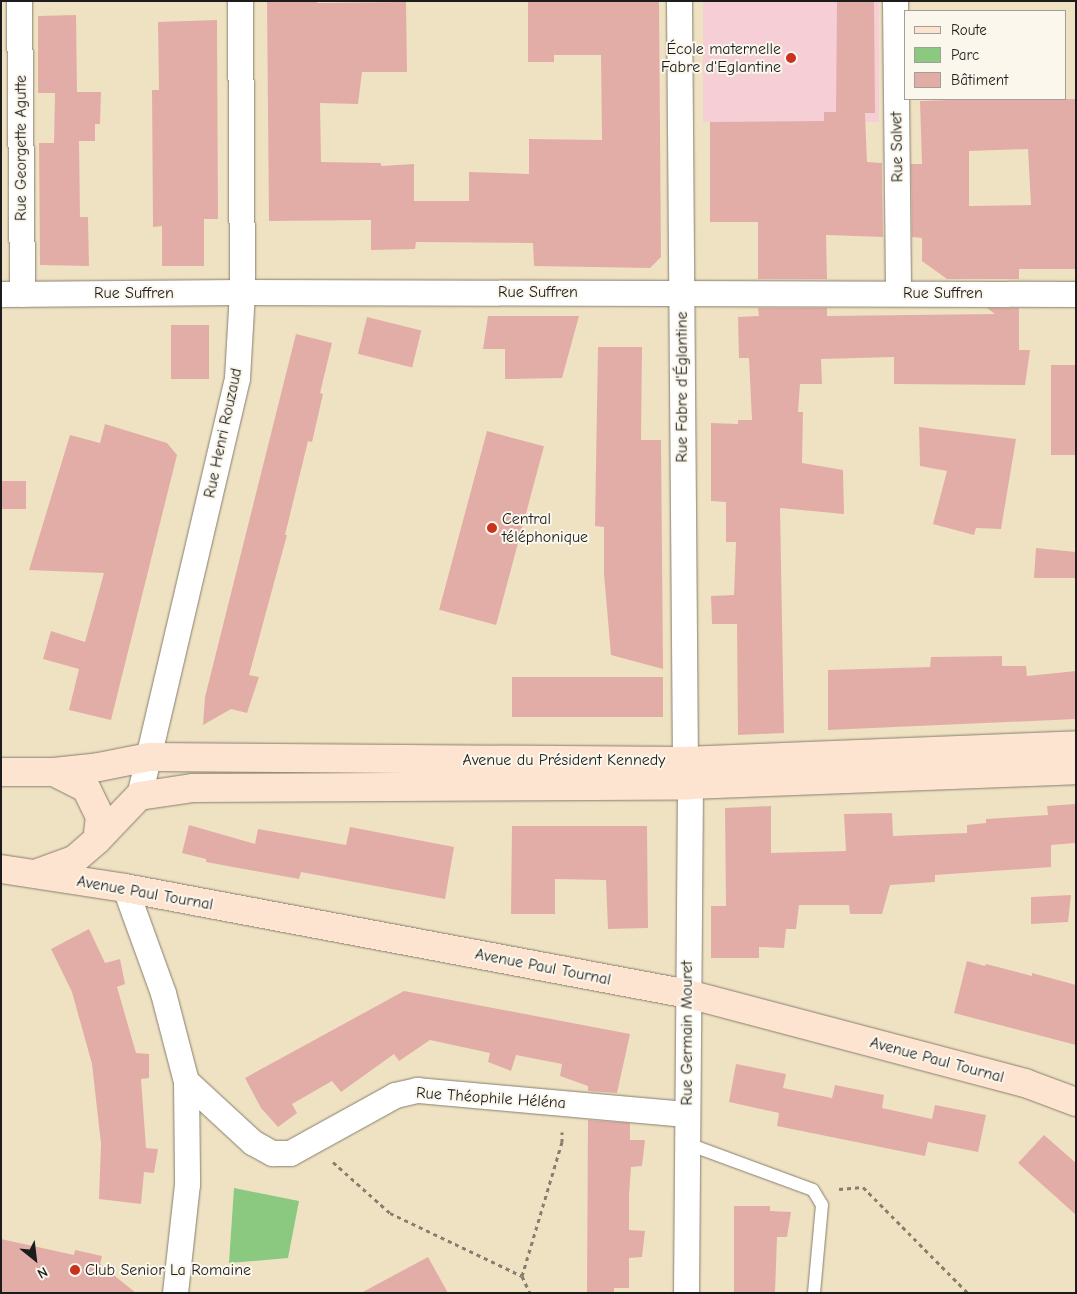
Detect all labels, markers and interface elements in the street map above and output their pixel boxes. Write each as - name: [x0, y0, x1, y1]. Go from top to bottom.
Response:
- legend: [904, 10, 1067, 100]
- text: Route: [951, 21, 987, 39]
- place label: École maternelle Fabre d'Eglantine: [661, 39, 781, 77]
- text: Parc: [951, 46, 979, 64]
- marker: École maternelle Fabre d'Eglantine: [785, 52, 797, 64]
- text: Bâtiment: [951, 71, 1008, 89]
- street label: Rue Georgette Agutte: [11, 75, 31, 221]
- street label: Rue Salvet: [887, 112, 907, 182]
- street label: Rue Suffren: [498, 282, 578, 302]
- street label: Rue Suffren: [94, 283, 174, 303]
- street label: Rue Suffren: [903, 283, 983, 303]
- street label: Rue Fabre d'Églantine: [672, 311, 692, 463]
- street label: Rue Henri Rouzaud: [200, 366, 246, 500]
- place label: Central téléphonique: [502, 509, 588, 547]
- marker: Central téléphonique: [486, 522, 498, 534]
- street label: Avenue du Président Kennedy: [463, 750, 665, 770]
- street label: Avenue Paul Tournal: [75, 872, 215, 914]
- street label: Avenue Paul Tournal: [473, 944, 613, 990]
- street label: Rue Germain Mouret: [677, 961, 697, 1105]
- street label: Avenue Paul Tournal: [868, 1033, 1006, 1087]
- street label: Rue Théophile Héléna: [415, 1083, 567, 1113]
- north arrow: [10, 1234, 60, 1284]
- place label: Club Senior La Romaine: [85, 1260, 251, 1280]
- text: N: [34, 1263, 51, 1282]
- marker: Club Senior La Romaine: [69, 1264, 81, 1276]

